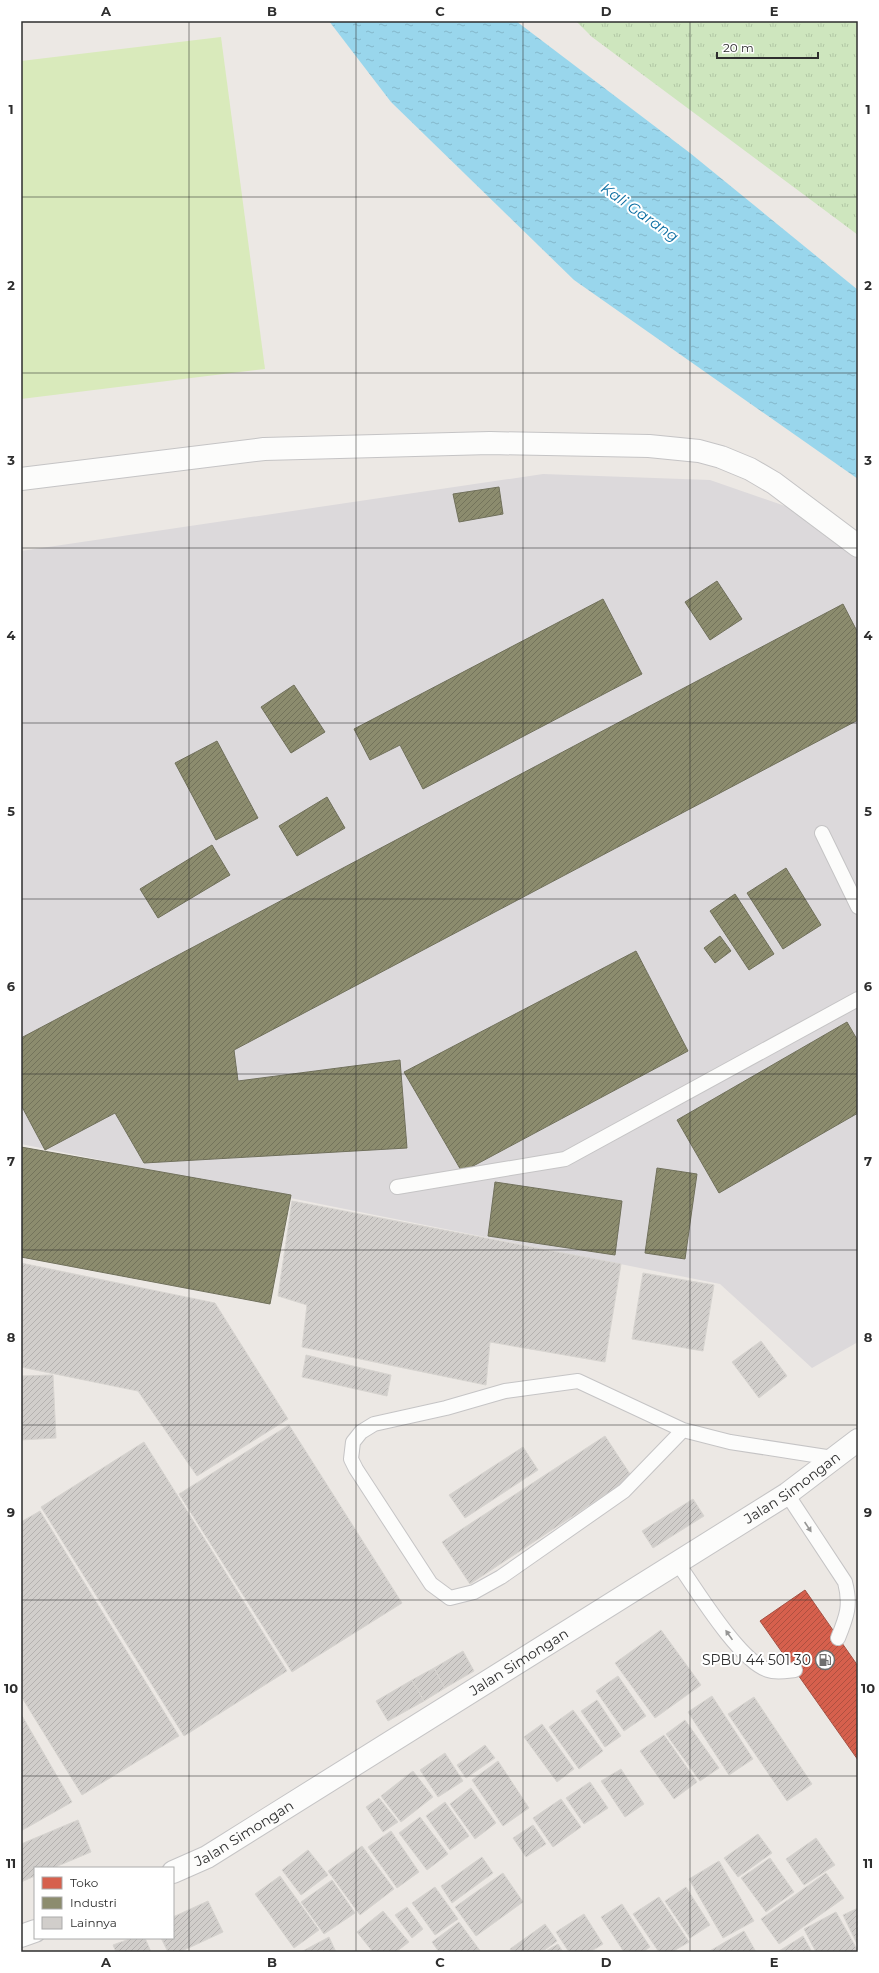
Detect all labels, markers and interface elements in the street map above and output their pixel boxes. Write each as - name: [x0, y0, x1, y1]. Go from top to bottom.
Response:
- text: A: [100, 3, 112, 19]
- text: B: [267, 3, 277, 19]
- text: C: [435, 3, 445, 19]
- text: D: [601, 3, 612, 19]
- text: E: [770, 3, 779, 19]
- scale bar: [717, 34, 818, 60]
- text: 20 m: [723, 40, 754, 55]
- text: 1: [8, 101, 14, 117]
- text: 1: [865, 101, 871, 117]
- water label: Kali Garang: [597, 178, 683, 246]
- text: 2: [7, 277, 15, 293]
- text: 2: [864, 277, 872, 293]
- text: 3: [6, 452, 15, 468]
- text: 3: [863, 452, 872, 468]
- text: 4: [7, 627, 16, 643]
- text: 4: [864, 627, 873, 643]
- text: 5: [7, 803, 15, 819]
- text: 5: [864, 803, 872, 819]
- text: 6: [7, 978, 16, 994]
- text: 6: [864, 978, 873, 994]
- text: 7: [7, 1153, 15, 1169]
- text: 7: [864, 1153, 872, 1169]
- text: 8: [7, 1329, 16, 1345]
- text: 8: [864, 1329, 873, 1345]
- street label: Jalan Simongan: [740, 1448, 844, 1528]
- text: 9: [7, 1504, 15, 1520]
- text: 9: [864, 1504, 872, 1520]
- one-way arrow: [804, 1521, 812, 1532]
- street label: Jalan Simongan: [465, 1624, 572, 1700]
- one-way arrow: [725, 1630, 733, 1640]
- fuel station icon: SPBU 44 501 30: [814, 1649, 836, 1671]
- place label: SPBU 44 501 30: [702, 1651, 811, 1669]
- text: 10: [4, 1680, 18, 1696]
- text: 10: [861, 1680, 875, 1696]
- street label: Jalan Simongan: [191, 1796, 297, 1871]
- text: 11: [6, 1855, 16, 1871]
- text: 11: [863, 1855, 873, 1871]
- legend: [34, 1867, 174, 1939]
- text: Toko: [70, 1875, 98, 1890]
- text: Industri: [70, 1895, 117, 1910]
- text: Lainnya: [70, 1915, 117, 1930]
- text: A: [100, 1954, 112, 1970]
- text: B: [267, 1954, 277, 1970]
- text: C: [435, 1954, 445, 1970]
- text: D: [601, 1954, 612, 1970]
- text: E: [770, 1954, 779, 1970]

